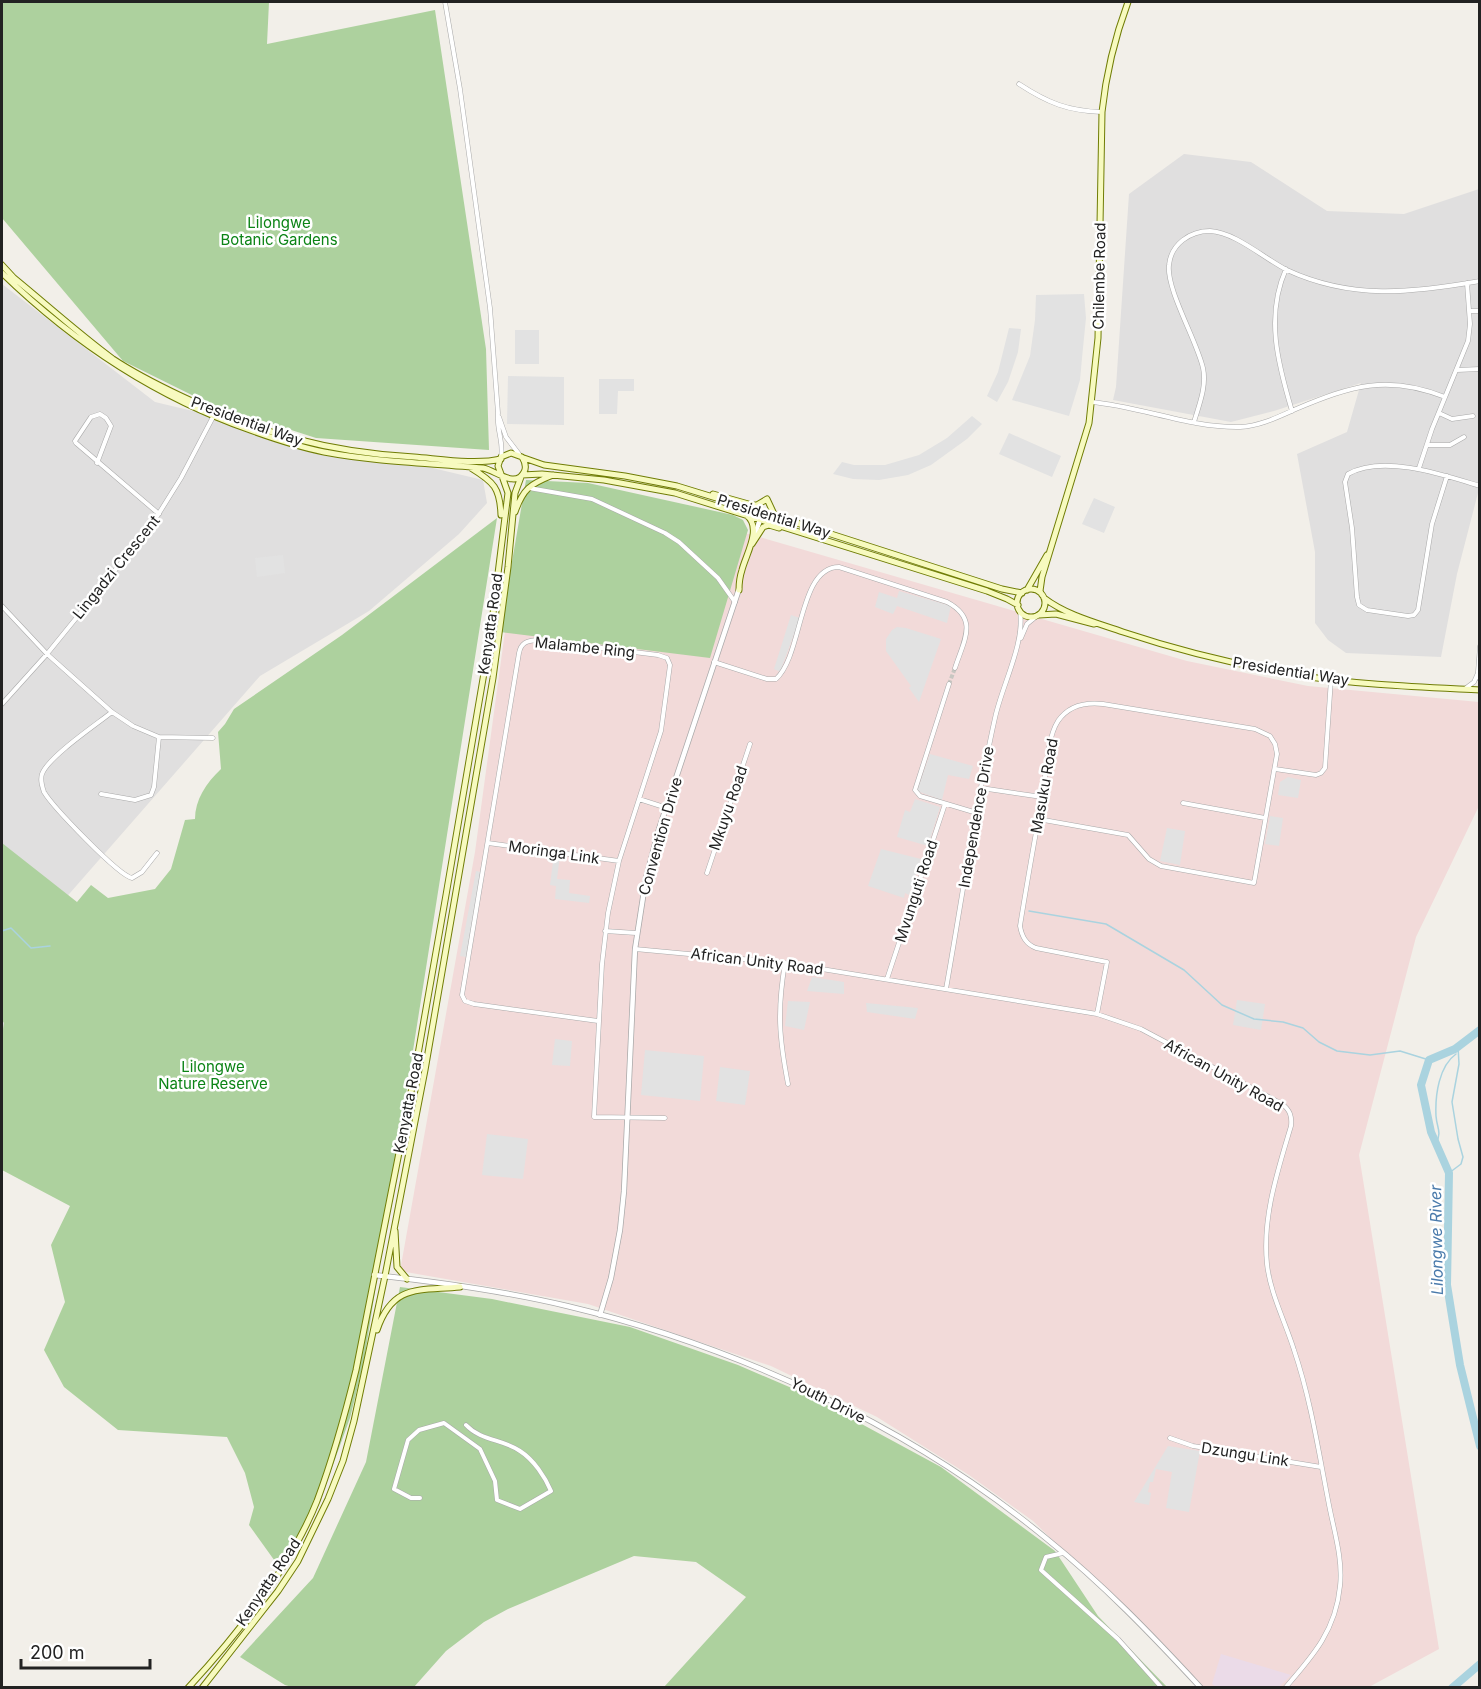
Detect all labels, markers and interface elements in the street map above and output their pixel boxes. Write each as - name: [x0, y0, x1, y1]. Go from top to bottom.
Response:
- park label: Lilongwe Botanic Gardens: [220, 213, 338, 249]
- street label: Chilembe Road: [1089, 222, 1109, 330]
- street label: Presidential Way: [189, 392, 306, 450]
- street label: Presidential Way: [715, 490, 834, 542]
- street label: Lingadzi Crescent: [68, 511, 164, 623]
- street label: Kenyatta Road: [473, 572, 507, 676]
- street label: Malambe Ring: [534, 632, 636, 662]
- street label: Presidential Way: [1231, 652, 1351, 690]
- street label: Masuku Road: [1026, 737, 1062, 835]
- street label: Independence Drive: [954, 745, 998, 889]
- street label: Mkuyu Road: [705, 763, 751, 853]
- street label: Convention Drive: [634, 775, 686, 897]
- street label: Moringa Link: [507, 836, 602, 868]
- street label: Mvunguti Road: [890, 837, 942, 945]
- street label: African Unity Road: [690, 943, 824, 979]
- street label: African Unity Road: [1161, 1034, 1287, 1116]
- street label: Kenyatta Road: [389, 1051, 427, 1155]
- park label: Lilongwe Nature Reserve: [158, 1057, 268, 1093]
- water label: Lilongwe River: [1425, 1184, 1447, 1295]
- street label: Youth Drive: [787, 1373, 869, 1427]
- street label: Dzungu Link: [1200, 1438, 1291, 1470]
- street label: Kenyatta Road: [232, 1534, 304, 1630]
- scale bar: [21, 1632, 150, 1670]
- text: 200 m: [30, 1642, 85, 1663]

